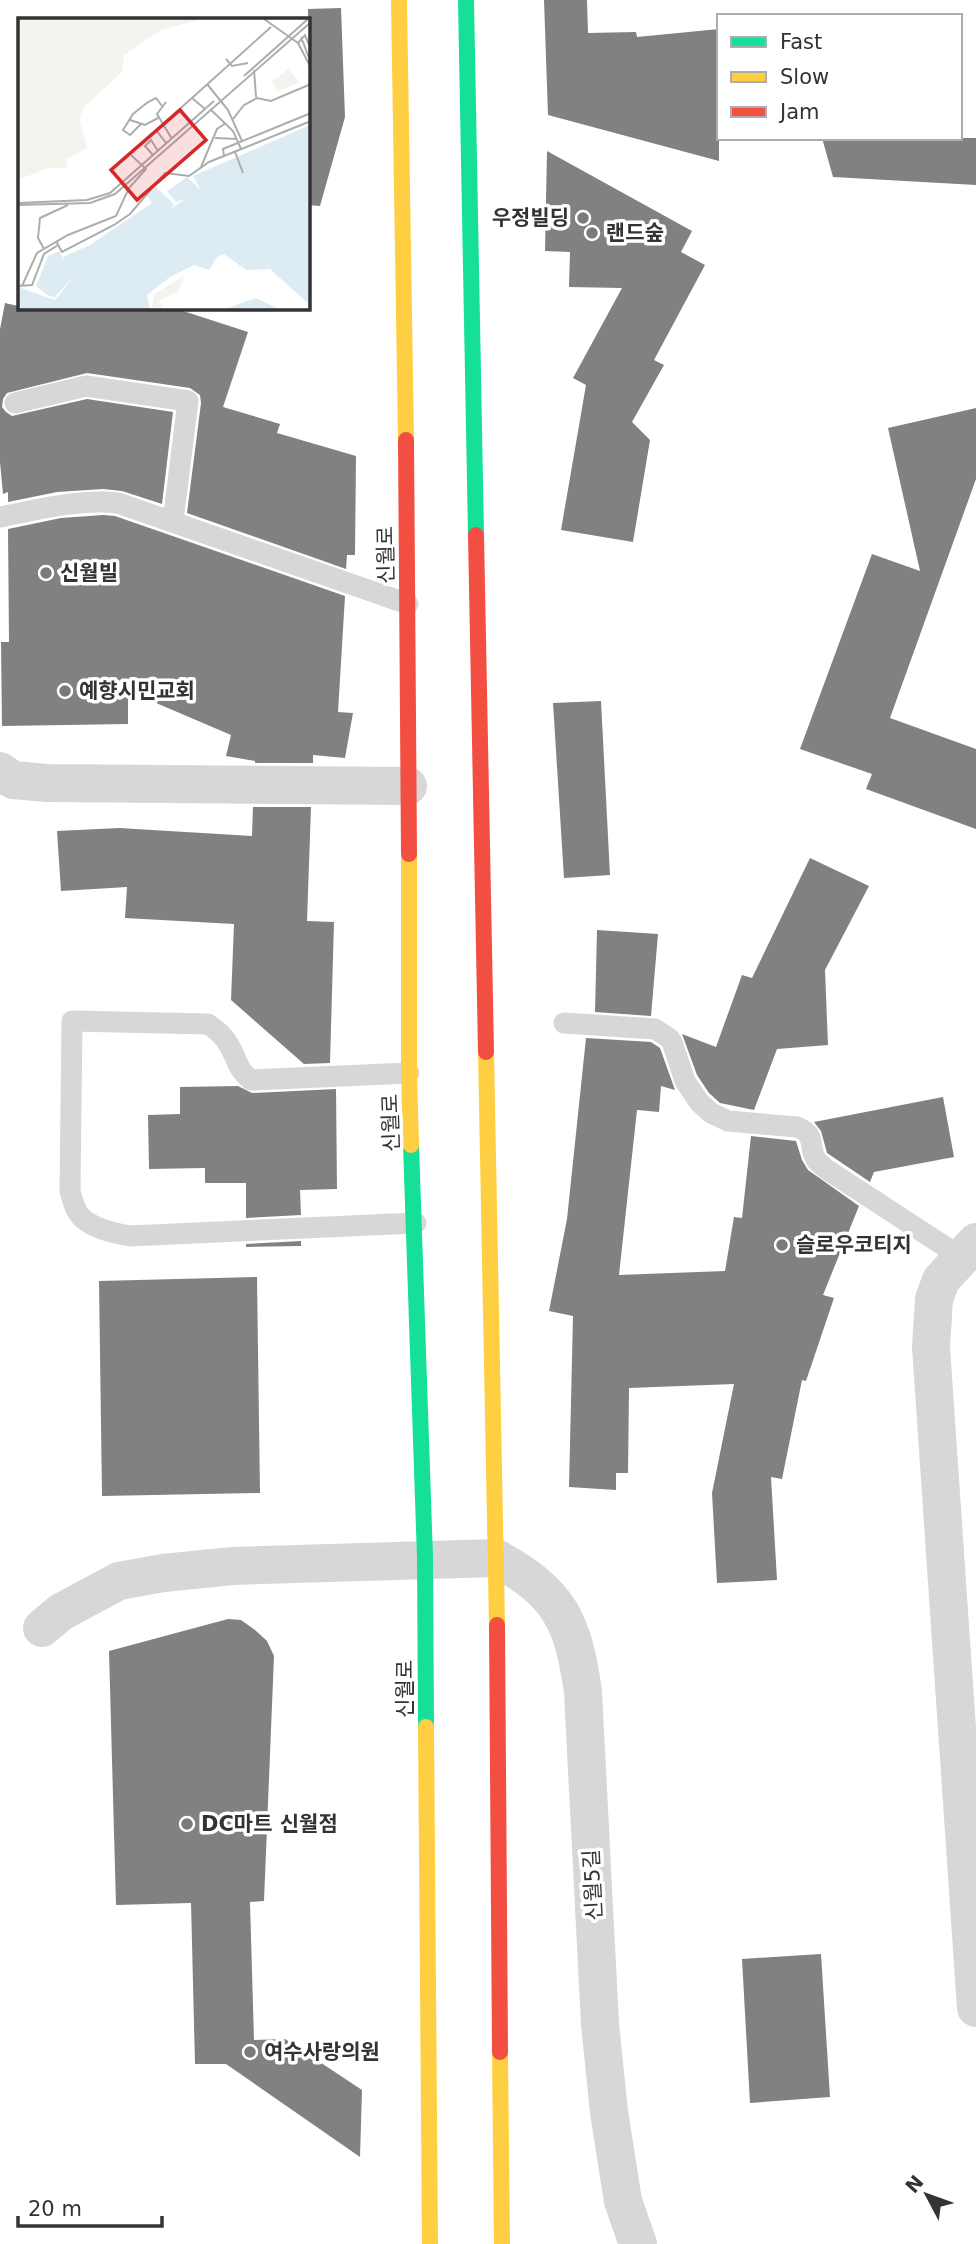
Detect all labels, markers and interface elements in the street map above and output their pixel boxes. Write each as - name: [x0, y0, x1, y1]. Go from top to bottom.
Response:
- legend: [717, 14, 962, 140]
- inset map: [18, 18, 310, 310]
- text: Fast: [780, 30, 822, 54]
- text: Slow: [780, 65, 829, 89]
- text: Jam: [778, 100, 820, 124]
- place label: 우정빌딩: [492, 206, 569, 230]
- marker: 우정빌딩: [575, 210, 591, 226]
- place label: 랜드숲: [606, 221, 664, 245]
- marker: 랜드숲: [584, 225, 600, 241]
- street label: 신월로: [373, 526, 399, 584]
- place label: 신월빌: [60, 561, 118, 585]
- marker: 신월빌: [38, 565, 54, 581]
- place label: 예향시민교회: [79, 679, 195, 703]
- marker: 예향시민교회: [57, 683, 73, 699]
- street label: 신월로: [378, 1094, 404, 1152]
- place label: 슬로우코티지: [796, 1233, 912, 1257]
- marker: 슬로우코티지: [774, 1237, 790, 1253]
- street label: 신월로: [393, 1660, 417, 1718]
- place label: DC마트 신월점: [201, 1812, 338, 1836]
- marker: DC마트 신월점: [179, 1816, 195, 1832]
- street label: 신월5길: [579, 1849, 607, 1921]
- place label: 여수사랑의원: [264, 2040, 380, 2064]
- marker: 여수사랑의원: [242, 2044, 258, 2060]
- north arrow: [892, 2160, 962, 2230]
- text: N: [901, 2171, 928, 2197]
- scale bar: [18, 2184, 161, 2228]
- text: 20 m: [28, 2197, 82, 2221]

